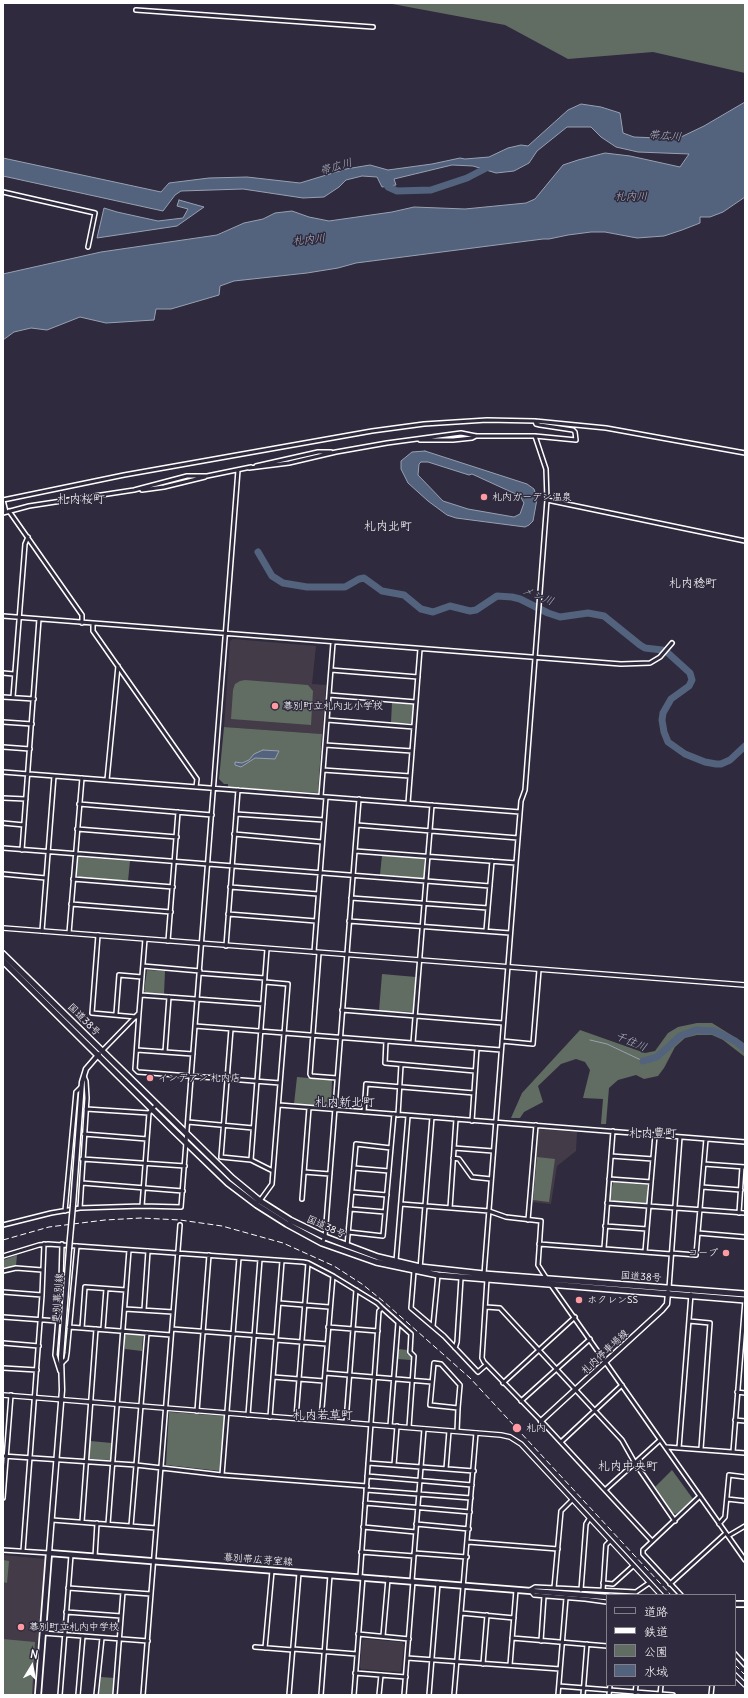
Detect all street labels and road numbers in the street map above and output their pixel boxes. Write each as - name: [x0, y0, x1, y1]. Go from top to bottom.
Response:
- street label: 国道38号: [65, 1001, 103, 1039]
- street label: 国道38号: [305, 1213, 347, 1241]
- street label: 国道38号: [620, 1270, 662, 1284]
- street label: 更別幕別線: [50, 1273, 66, 1323]
- street label: 札内停車場線: [579, 1327, 631, 1377]
- street label: 幕別帯広芽室線: [223, 1552, 293, 1568]

